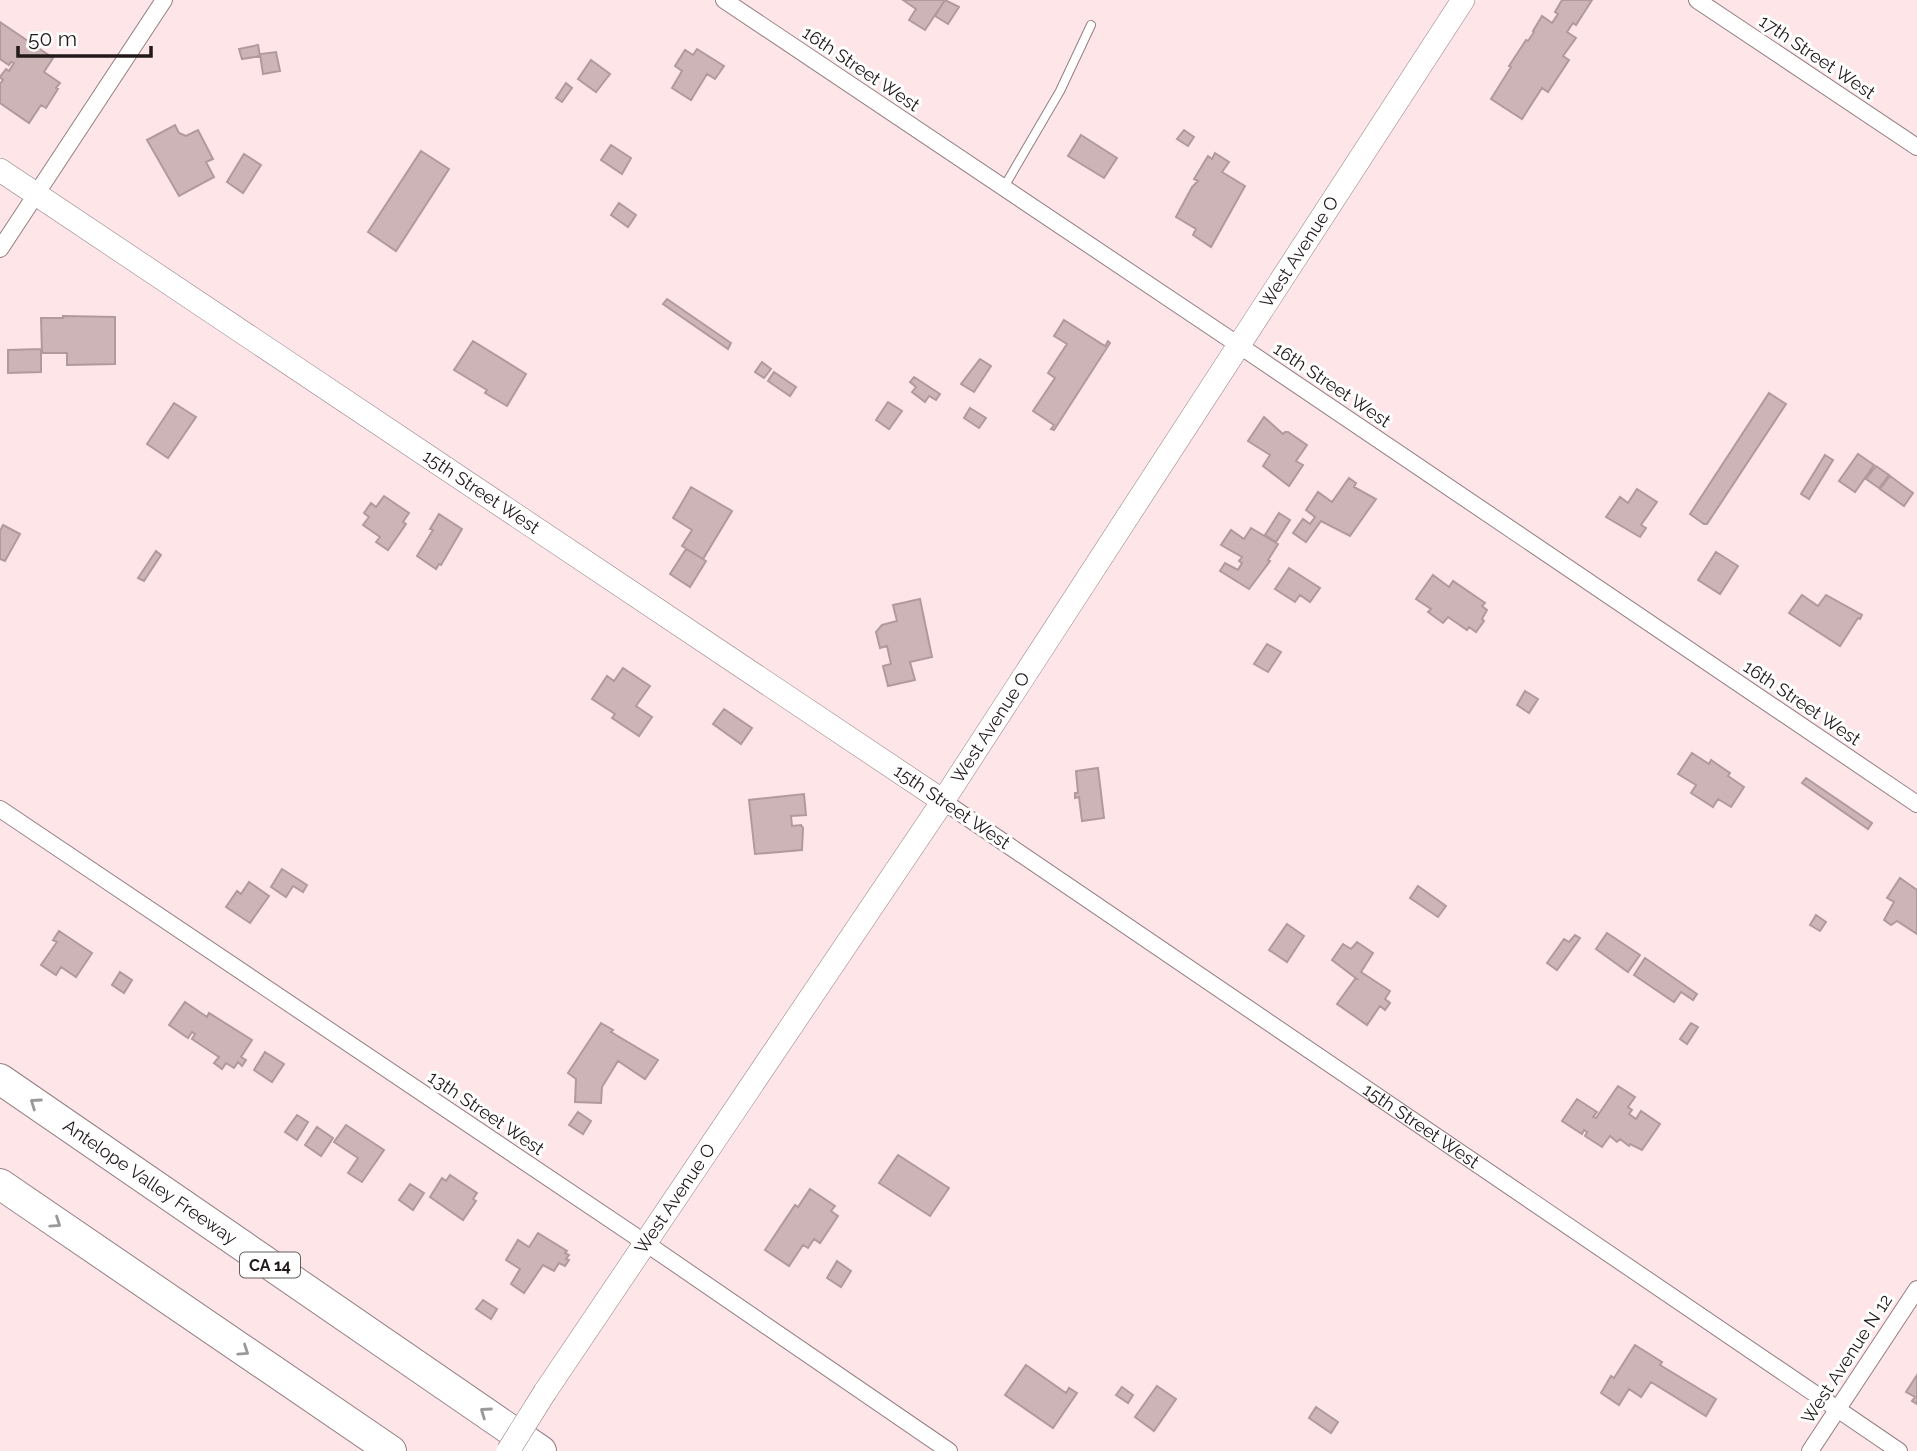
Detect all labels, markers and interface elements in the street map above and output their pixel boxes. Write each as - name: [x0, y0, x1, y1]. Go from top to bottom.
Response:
- street label: 17th Street West: [1755, 10, 1879, 103]
- scale bar: [18, 14, 150, 58]
- street label: 16th Street West: [799, 22, 924, 115]
- text: 50 m: [28, 26, 77, 51]
- street label: West Avenue O: [1255, 192, 1343, 311]
- street label: 16th Street West: [1270, 338, 1395, 431]
- street label: 15th Street West: [419, 445, 544, 538]
- street label: 16th Street West: [1740, 656, 1865, 749]
- street label: West Avenue O: [946, 668, 1034, 787]
- street label: 15th Street West: [890, 760, 1014, 853]
- street label: 13th Street West: [424, 1066, 548, 1159]
- street label: 15th Street West: [1359, 1079, 1483, 1172]
- one-way arrow: [30, 1099, 43, 1111]
- street label: Antelope Valley Freeway: [59, 1115, 241, 1249]
- street label: West Avenue O: [630, 1139, 719, 1258]
- one-way arrow: [48, 1214, 61, 1227]
- road number: CA 14: [240, 1252, 300, 1278]
- street label: West Avenue N 12: [1797, 1290, 1896, 1427]
- one-way arrow: [236, 1343, 249, 1355]
- one-way arrow: [480, 1408, 493, 1420]

